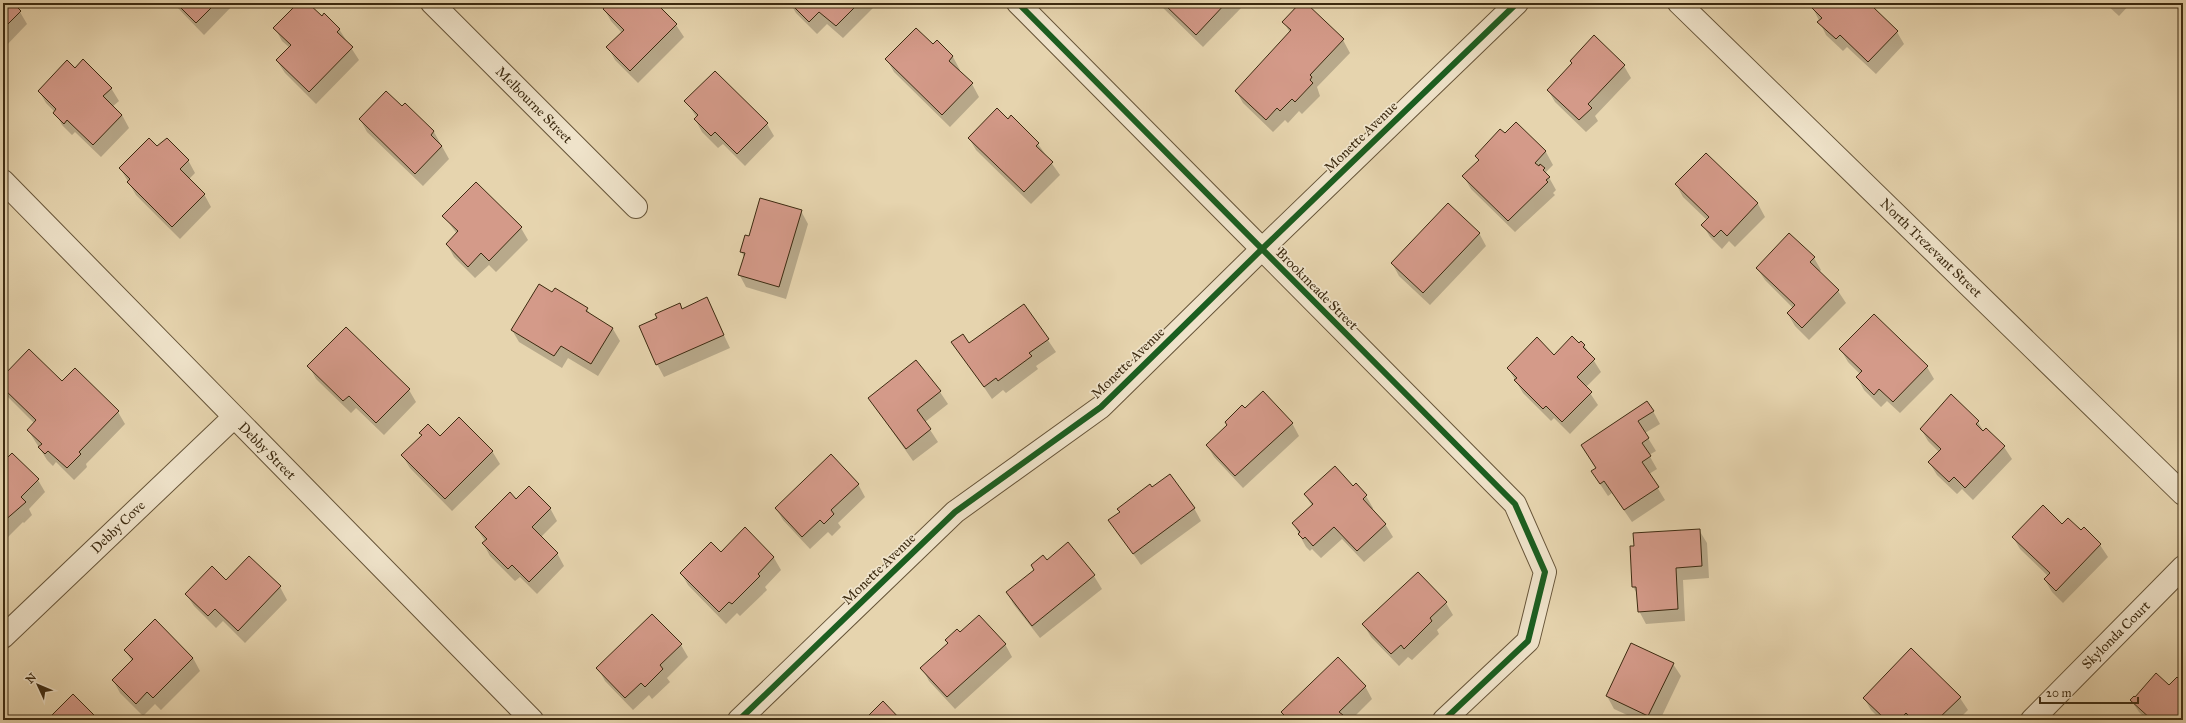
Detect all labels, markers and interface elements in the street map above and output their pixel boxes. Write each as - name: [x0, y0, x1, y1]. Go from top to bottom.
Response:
- street label: Melbourne Street: [492, 63, 576, 147]
- street label: Monette Avenue: [1321, 98, 1401, 176]
- street label: North Trezevant Street: [1877, 195, 1986, 301]
- street label: Brookmeade Street: [1272, 244, 1362, 334]
- street label: Monette Avenue: [1088, 324, 1168, 402]
- street label: Debby Street: [235, 419, 299, 483]
- street label: Debby Cove: [87, 497, 149, 557]
- street label: Monette Avenue: [839, 530, 919, 608]
- street label: Skylonda Court: [2078, 597, 2154, 673]
- north arrow: [18, 665, 58, 705]
- text: N: [23, 670, 40, 686]
- scale bar: [2040, 679, 2138, 705]
- text: 20 m: [2046, 686, 2072, 700]

